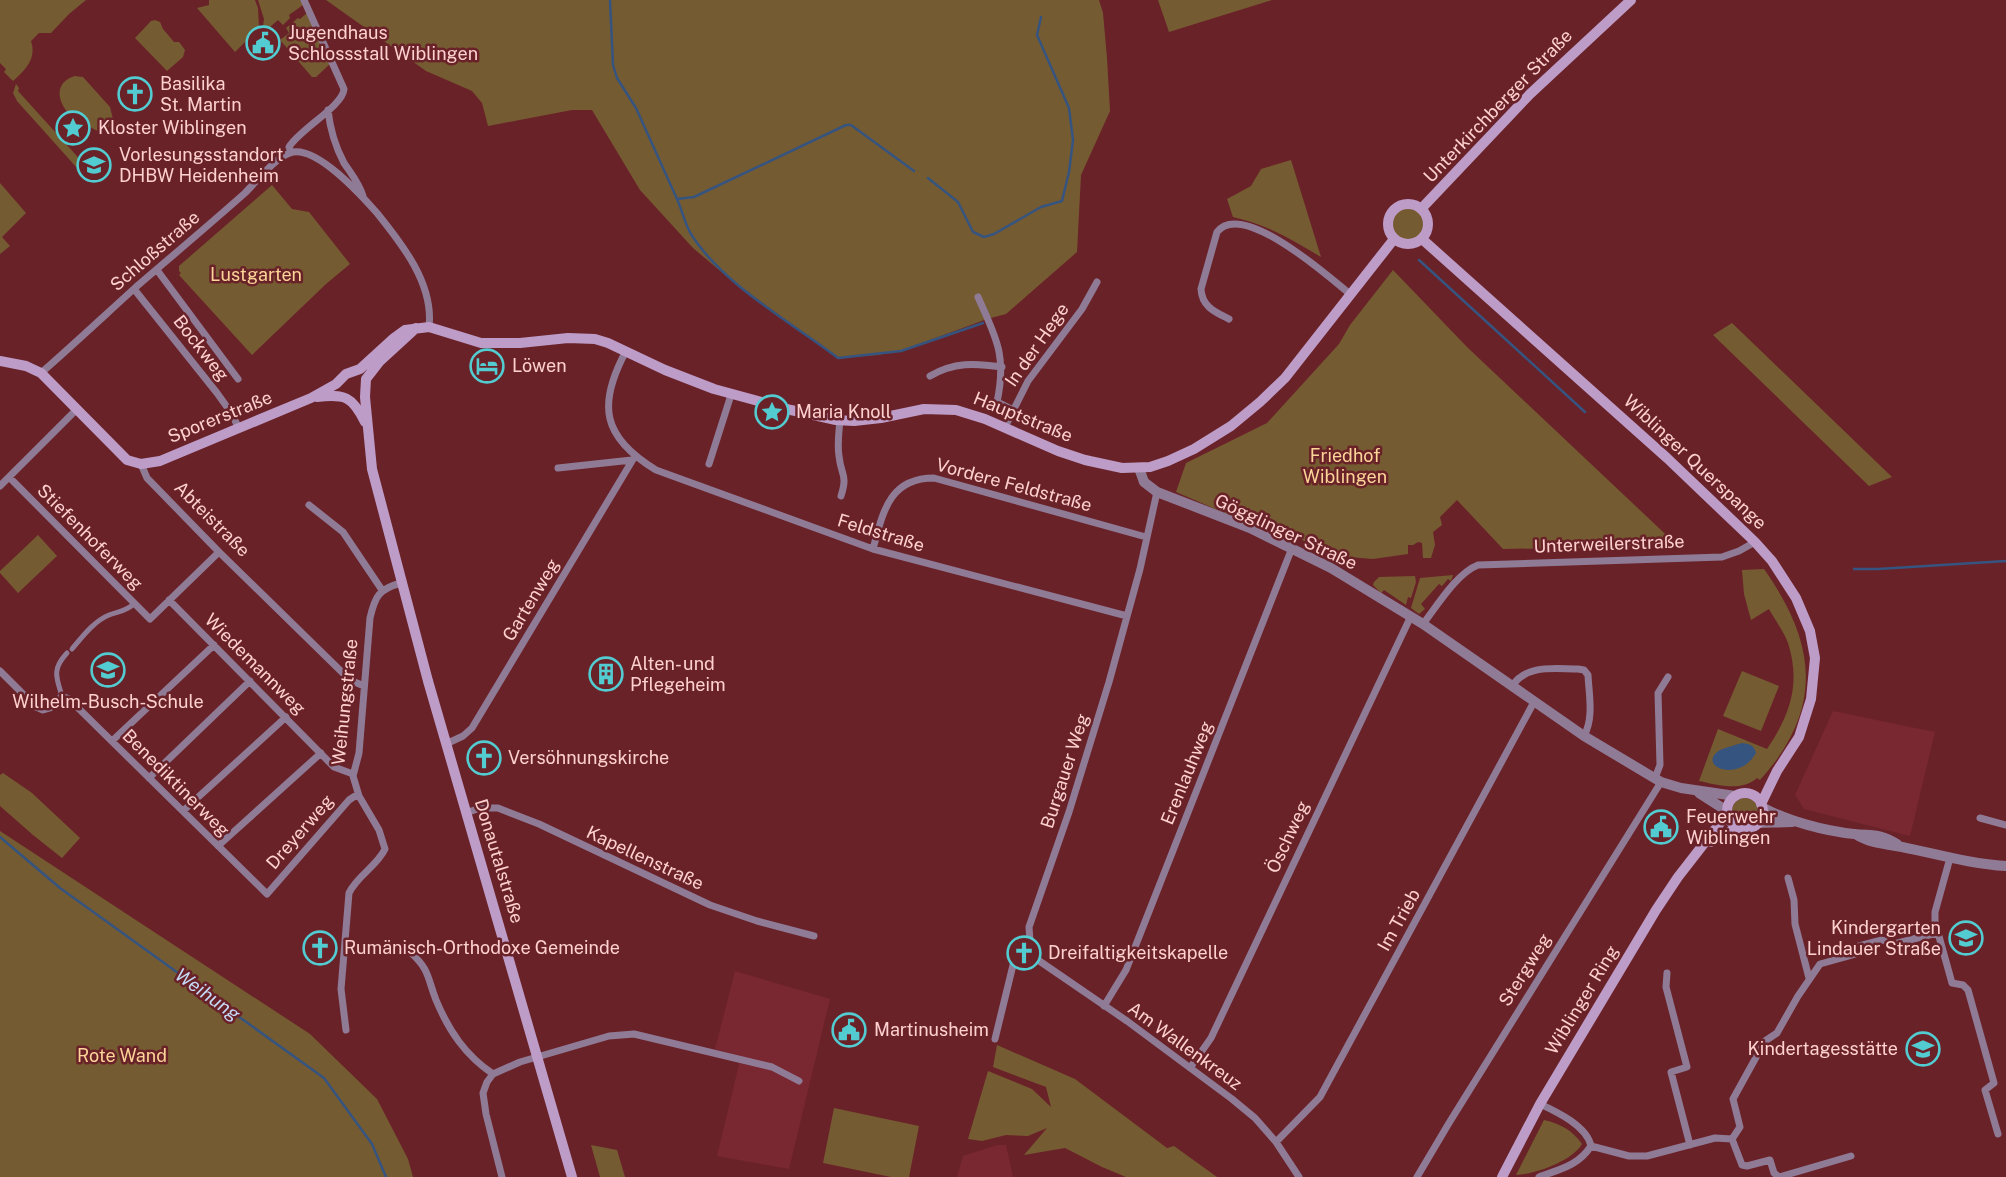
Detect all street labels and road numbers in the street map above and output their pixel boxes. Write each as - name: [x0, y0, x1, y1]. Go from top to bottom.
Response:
- street label: Unterkirchberger Straße: [1419, 25, 1576, 187]
- street label: Schloßstraße: [106, 206, 204, 295]
- street label: In der Hege: [1000, 299, 1073, 390]
- street label: Bockweg: [169, 311, 234, 385]
- street label: Sporerstraße: [165, 386, 275, 447]
- street label: Hauptstraße: [971, 387, 1076, 446]
- street label: Wiblinger Querspange: [1620, 390, 1771, 533]
- street label: Vordere Feldstraße: [934, 454, 1094, 515]
- street label: Abteistraße: [170, 477, 254, 561]
- street label: Stiefenhoferweg: [33, 480, 147, 594]
- street label: Gögglinger Straße: [1212, 489, 1361, 574]
- street label: Feldstraße: [835, 509, 927, 556]
- street label: Unterweilerstraße: [1533, 530, 1685, 557]
- street label: Gartenweg: [498, 555, 563, 645]
- street label: Wiedemannweg: [201, 609, 310, 718]
- street label: Weihungstraße: [327, 638, 362, 766]
- street label: Burgauer Weg: [1036, 711, 1093, 831]
- street label: Erenlauhweg: [1156, 718, 1217, 828]
- street label: Benediktinerweg: [118, 725, 234, 841]
- street label: Dreyerweg: [262, 790, 338, 873]
- street label: Donautalstraße: [471, 796, 528, 926]
- street label: Öschweg: [1261, 797, 1313, 876]
- street label: Kapellenstraße: [583, 821, 707, 894]
- street label: Im Trieb: [1373, 885, 1424, 954]
- street label: Stergweg: [1494, 929, 1555, 1010]
- street label: Wiblinger Ring: [1541, 941, 1622, 1058]
- street label: Am Wallenkreuz: [1124, 997, 1246, 1094]

